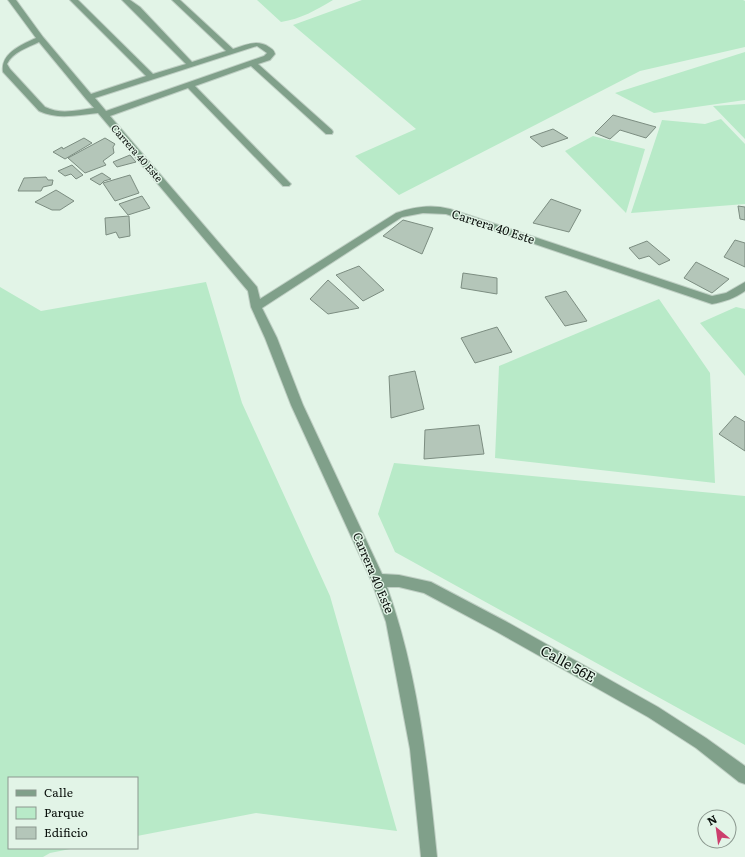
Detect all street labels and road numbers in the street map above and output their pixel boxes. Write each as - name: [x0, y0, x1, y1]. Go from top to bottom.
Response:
- street label: Carrera 40 Este: [108, 121, 167, 185]
- street label: Carrera 40 Este: [449, 204, 537, 248]
- street label: Carrera 40 Este: [349, 529, 399, 616]
- street label: Calle 56E: [537, 640, 600, 686]

